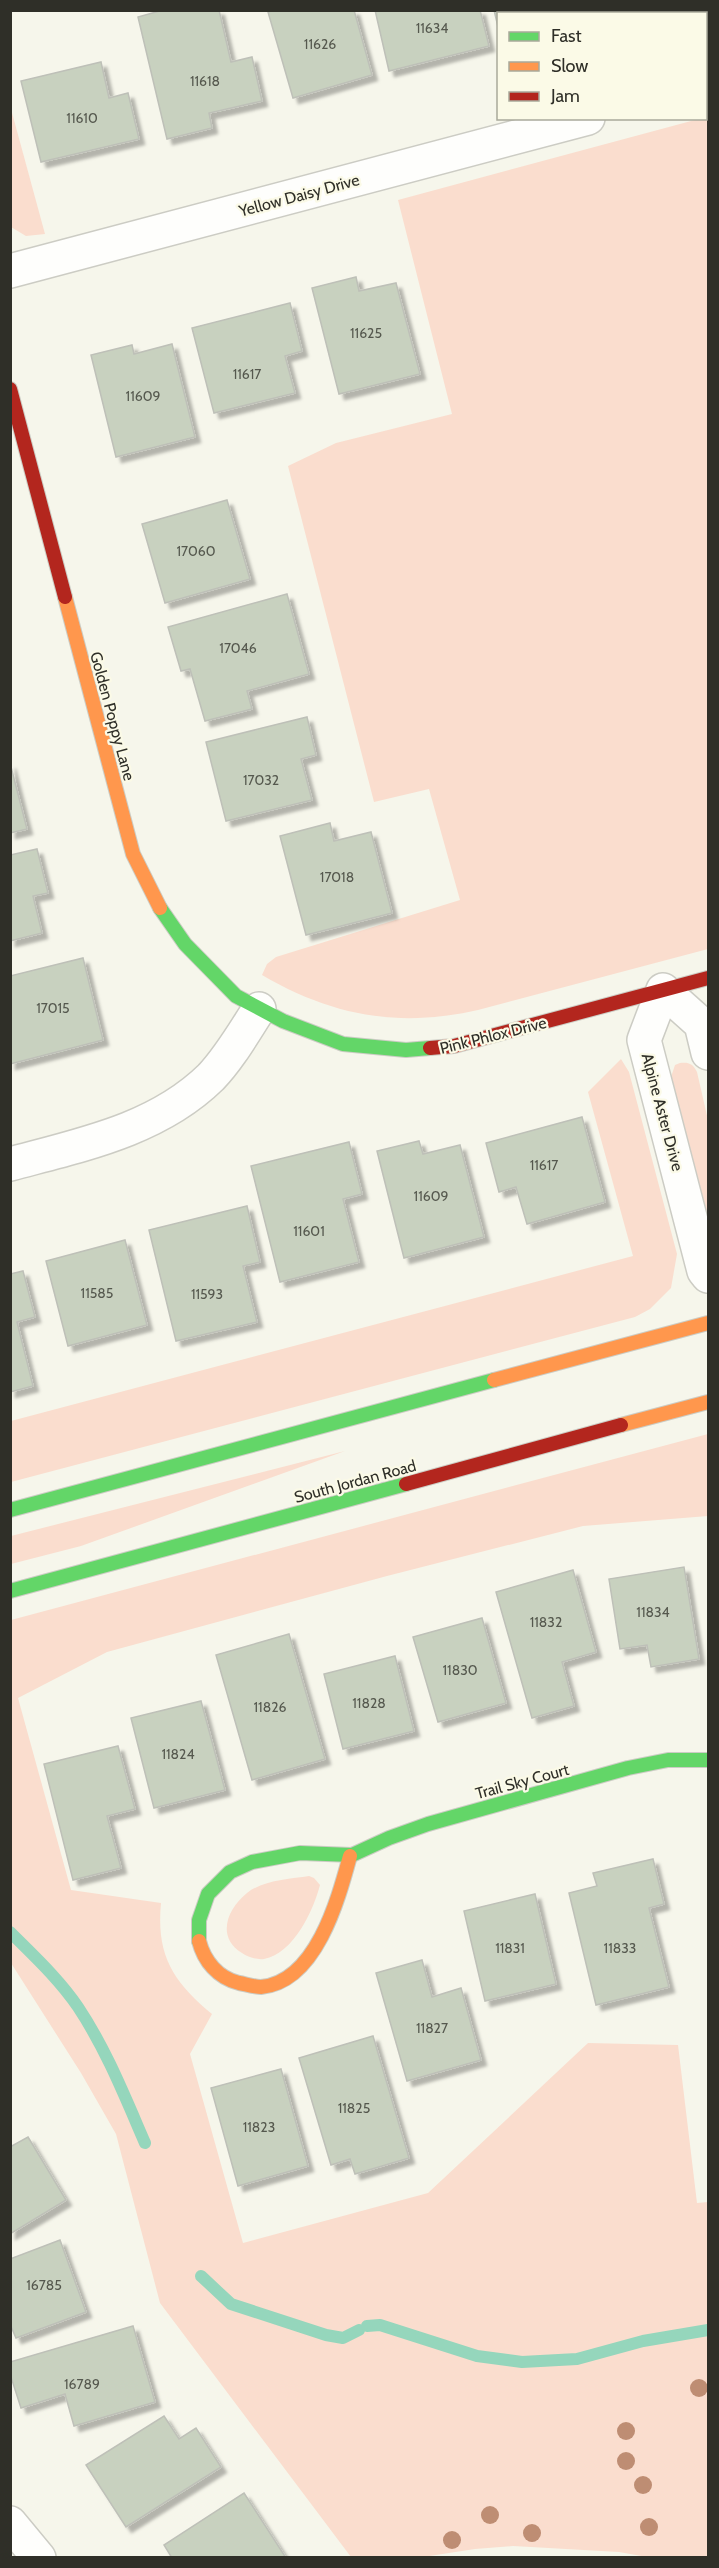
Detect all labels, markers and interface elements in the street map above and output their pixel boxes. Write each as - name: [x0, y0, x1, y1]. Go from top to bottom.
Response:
- legend: [497, 12, 707, 120]
- house number: 11634: [416, 19, 448, 37]
- text: Fast: [551, 25, 582, 47]
- house number: 11626: [304, 35, 336, 53]
- text: Slow: [551, 55, 588, 77]
- house number: 11618: [190, 72, 220, 90]
- text: Jam: [550, 85, 580, 107]
- house number: 11610: [66, 109, 98, 127]
- street label: Yellow Daisy Drive: [236, 170, 362, 221]
- house number: 11625: [350, 324, 382, 342]
- house number: 11617: [233, 365, 261, 383]
- house number: 11609: [126, 387, 160, 405]
- house number: 17060: [177, 542, 216, 560]
- house number: 17046: [219, 639, 257, 657]
- street label: Golden Poppy Lane: [86, 650, 139, 783]
- house number: 17032: [243, 771, 279, 789]
- house number: 17018: [320, 868, 354, 886]
- house number: 17015: [36, 999, 70, 1017]
- street label: Pink Phlox Drive: [438, 1013, 548, 1058]
- street label: Alpine Aster Drive: [638, 1051, 687, 1173]
- house number: 11617: [530, 1156, 558, 1174]
- house number: 11609: [414, 1187, 448, 1205]
- house number: 11601: [293, 1222, 325, 1240]
- house number: 11585: [81, 1284, 113, 1302]
- house number: 11593: [191, 1285, 223, 1303]
- street label: South Jordan Road: [292, 1456, 418, 1507]
- house number: 11834: [636, 1603, 670, 1621]
- house number: 11832: [530, 1613, 562, 1631]
- house number: 11830: [443, 1661, 478, 1679]
- house number: 11828: [352, 1694, 386, 1712]
- house number: 11826: [254, 1698, 286, 1716]
- house number: 11824: [161, 1745, 195, 1763]
- street label: Trail Sky Court: [473, 1760, 571, 1803]
- house number: 11831: [495, 1939, 525, 1957]
- house number: 11833: [604, 1939, 636, 1957]
- house number: 11827: [416, 2019, 448, 2037]
- house number: 11825: [338, 2099, 370, 2117]
- house number: 11823: [243, 2118, 275, 2136]
- house number: 16785: [26, 2276, 62, 2294]
- house number: 16789: [64, 2375, 100, 2393]

